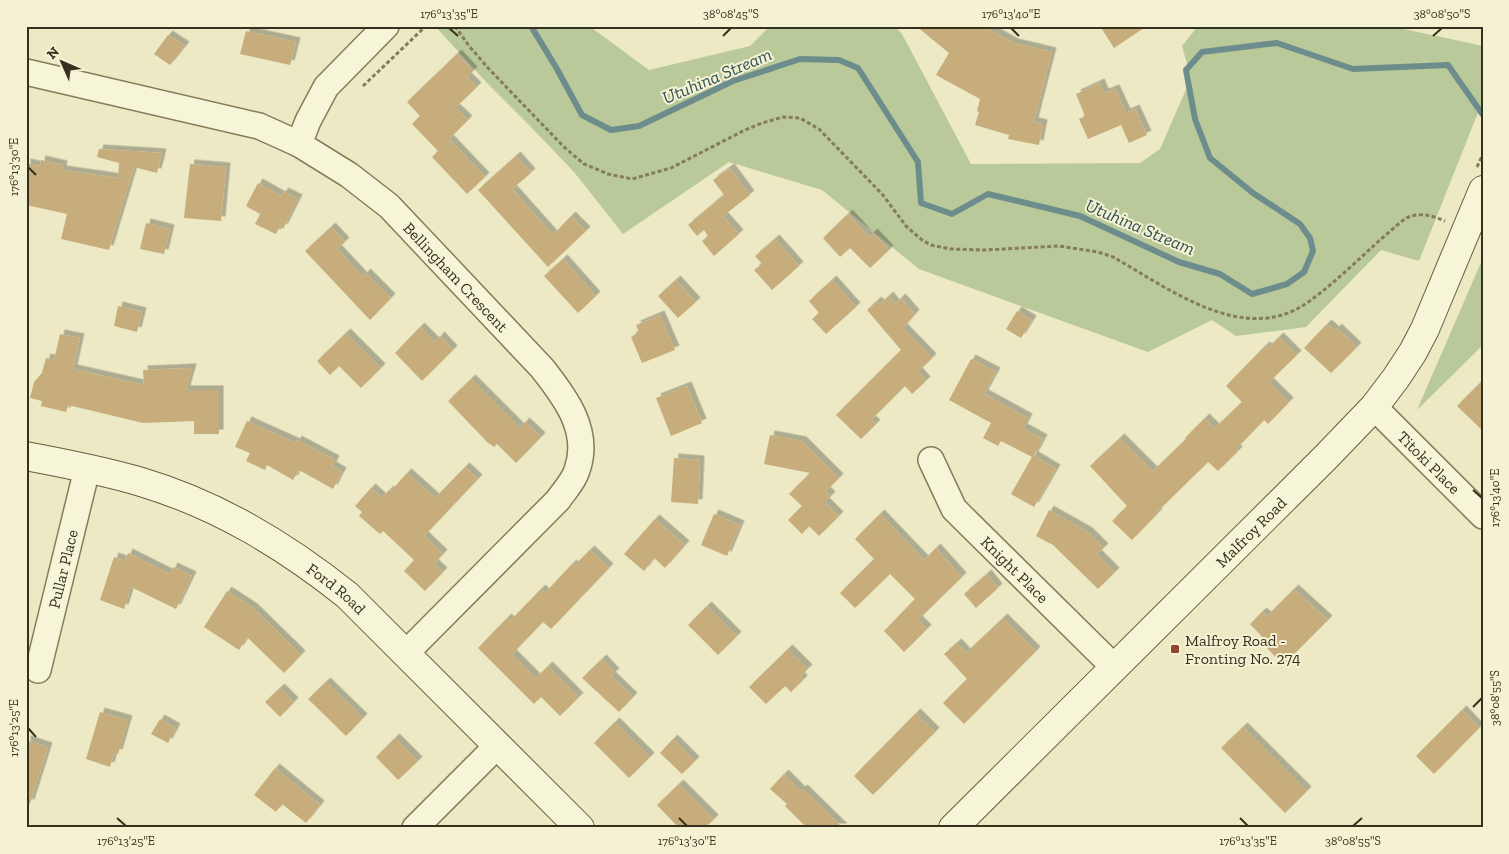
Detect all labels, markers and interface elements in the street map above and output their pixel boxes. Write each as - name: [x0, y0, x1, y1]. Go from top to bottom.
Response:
- text: 176°13'35"E: [420, 7, 478, 21]
- text: 38°08'45"S: [703, 7, 759, 21]
- text: 176°13'40"E: [982, 7, 1040, 21]
- text: 38°08'50"S: [1414, 7, 1470, 21]
- north arrow: [38, 38, 88, 88]
- text: N: [43, 43, 63, 63]
- water label: Utuhina Stream: [659, 43, 775, 109]
- text: 176°13'30"E: [7, 138, 21, 196]
- water label: Utuhina Stream: [1082, 194, 1198, 260]
- street label: Bellingham Crescent: [399, 218, 512, 336]
- street label: Titoki Place: [1393, 427, 1464, 498]
- text: 176°13'40"E: [1488, 469, 1502, 527]
- street label: Malfroy Road: [1212, 493, 1290, 571]
- street label: Pullar Place: [44, 528, 82, 611]
- street label: Knight Place: [977, 532, 1053, 607]
- street label: Ford Road: [303, 559, 370, 618]
- place label: Malfroy Road - Fronting No. 274: [1185, 631, 1301, 668]
- marker: Malfroy Road - Fronting No. 274: [1169, 643, 1181, 655]
- text: 38°08'55"S: [1488, 670, 1502, 726]
- text: 176°13'25"E: [7, 699, 21, 757]
- text: 176°13'25"E: [97, 834, 155, 848]
- text: 176°13'30"E: [658, 834, 716, 848]
- text: 176°13'35"E: [1219, 834, 1277, 848]
- text: 38°08'55"S: [1325, 834, 1381, 848]

